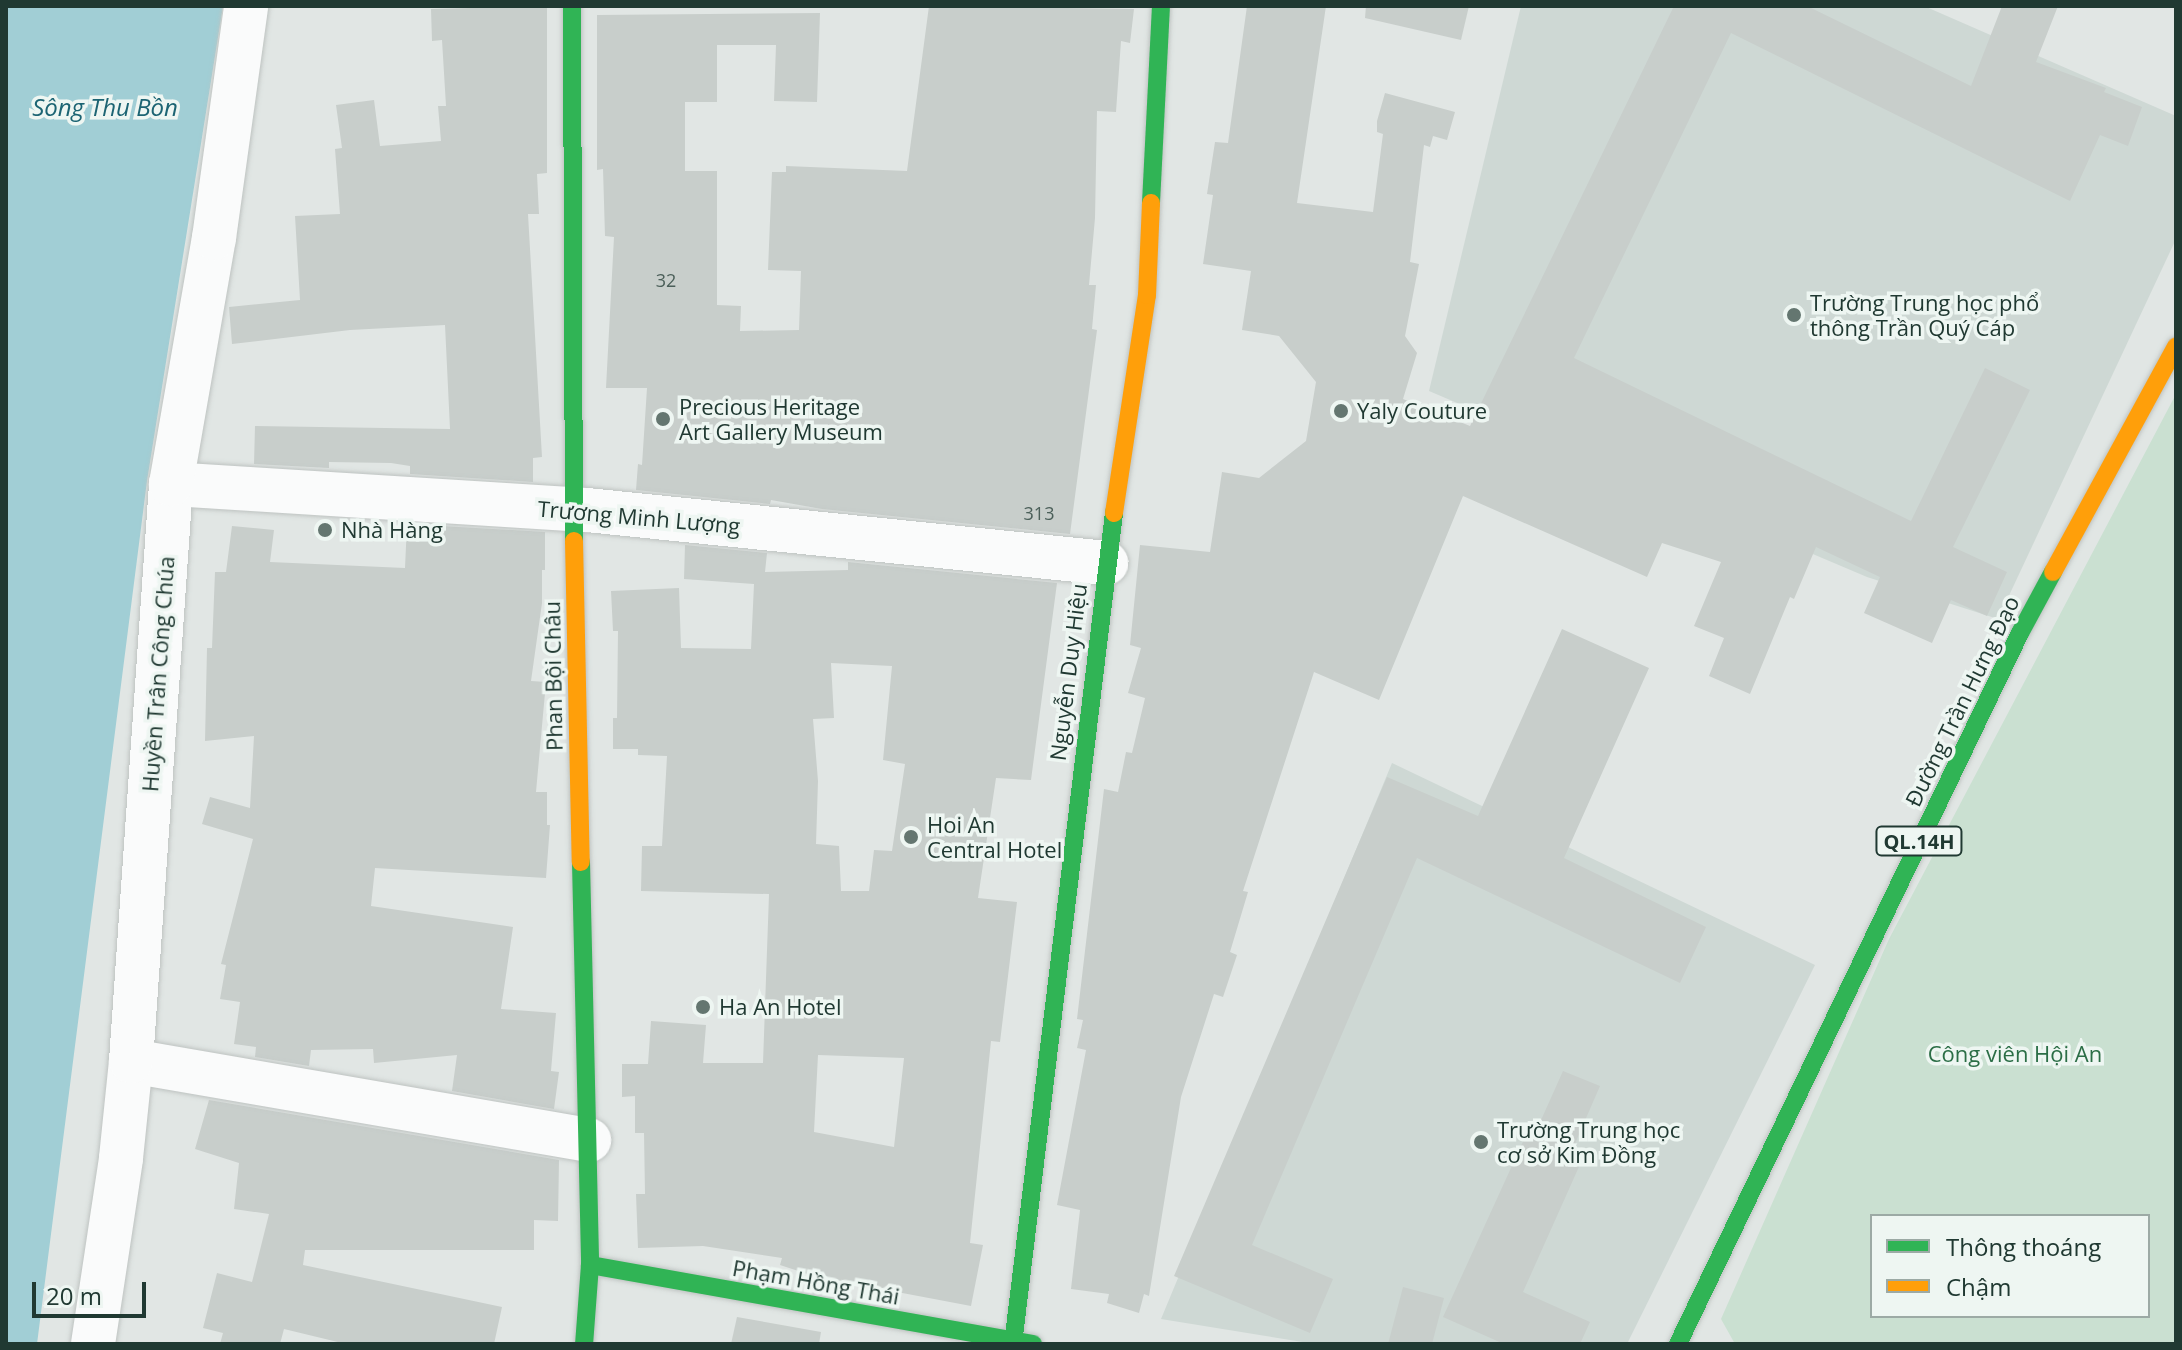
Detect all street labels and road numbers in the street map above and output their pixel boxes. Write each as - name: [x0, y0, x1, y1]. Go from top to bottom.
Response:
- street label: Trương Minh Lượng: [537, 495, 741, 539]
- street label: Huyền Trân Công Chúa: [137, 555, 179, 793]
- street label: Nguyễn Duy Hiệu: [1044, 582, 1092, 762]
- street label: Đường Trần Hưng Đạo: [1899, 591, 2025, 811]
- street label: Phan Bội Châu: [538, 601, 568, 751]
- road number: QL.14H: [1875, 825, 1963, 857]
- street label: Phạm Hồng Thái: [730, 1254, 902, 1310]

